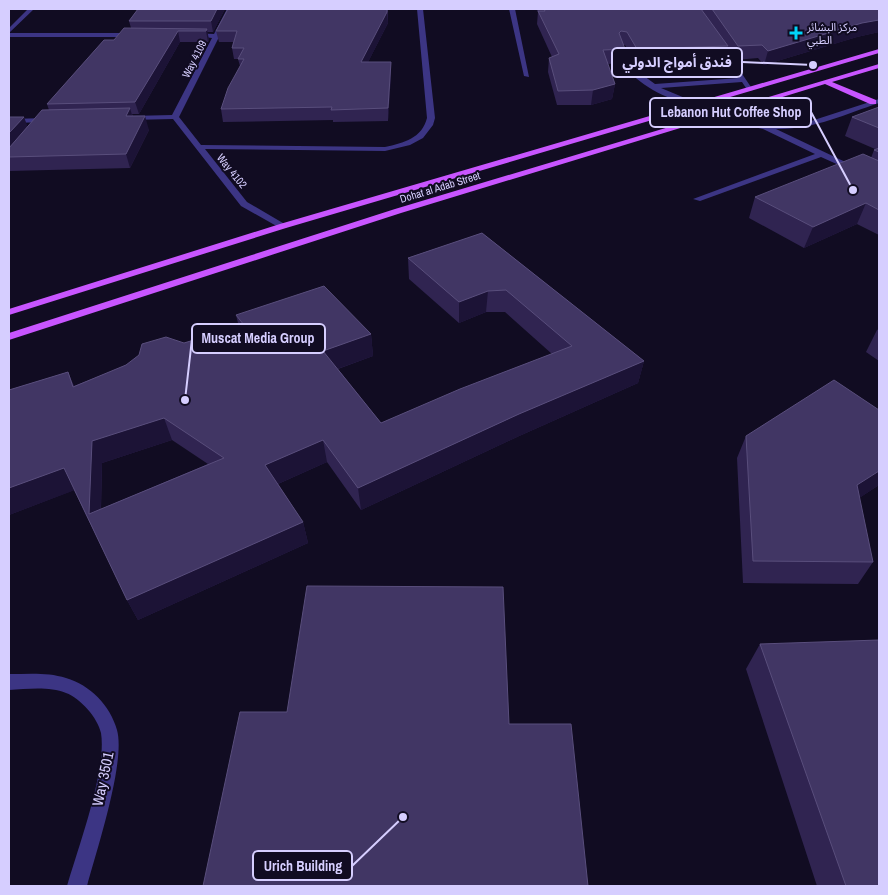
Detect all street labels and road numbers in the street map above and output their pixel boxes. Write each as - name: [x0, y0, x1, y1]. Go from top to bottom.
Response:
- street label: Way 4109: [179, 38, 209, 80]
- street label: Way 4102: [214, 151, 250, 191]
- street label: Dohat al Adab Street: [398, 168, 482, 206]
- street label: Way 3501: [87, 750, 119, 808]

